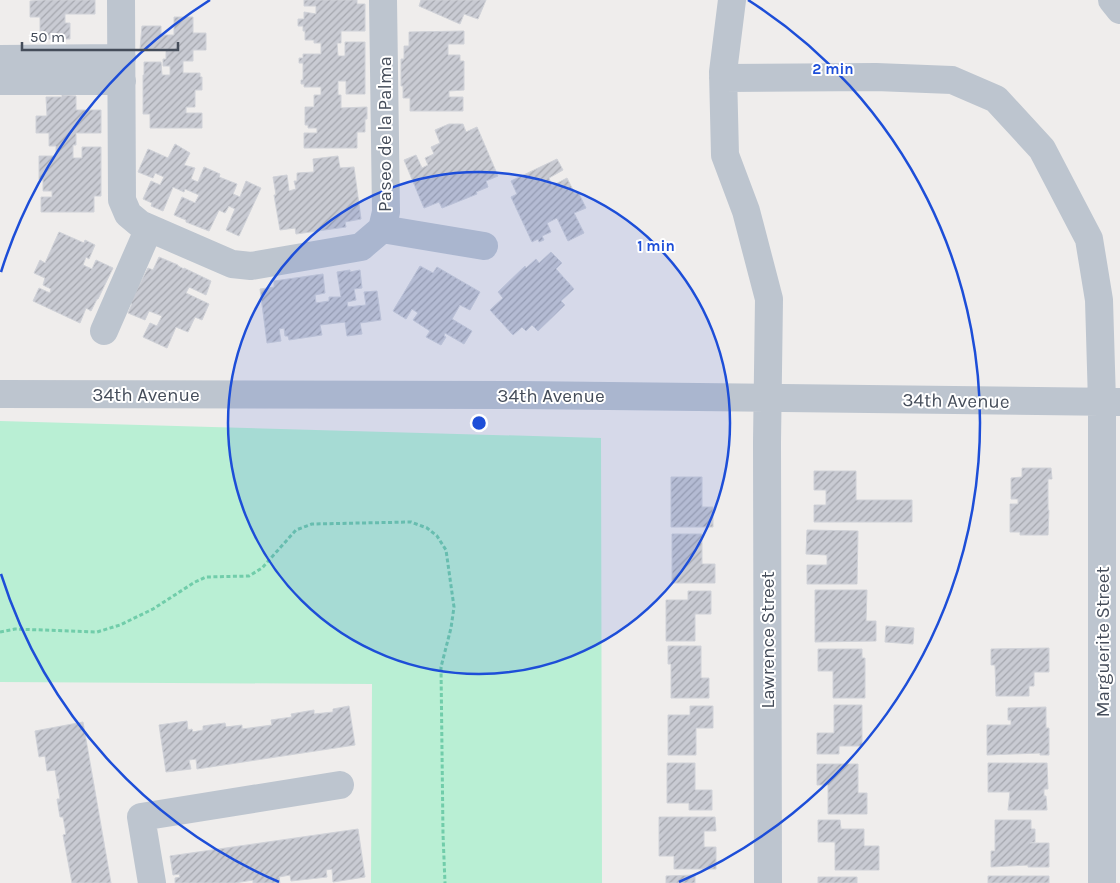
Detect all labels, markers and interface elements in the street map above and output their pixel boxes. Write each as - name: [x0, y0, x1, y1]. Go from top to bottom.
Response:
- scale bar: [22, 20, 179, 52]
- text: 50 m: [30, 28, 65, 46]
- street label: Paseo de la Palma: [374, 56, 396, 212]
- text: 2 min: [812, 60, 854, 78]
- text: 1 min: [637, 237, 675, 255]
- street label: 34th Avenue: [92, 384, 200, 406]
- street label: 34th Avenue: [497, 385, 605, 407]
- street label: 34th Avenue: [902, 389, 1010, 413]
- centre of rings: [470, 414, 488, 432]
- street label: Marguerite Street: [1092, 566, 1114, 718]
- street label: Lawrence Street: [757, 571, 779, 709]

